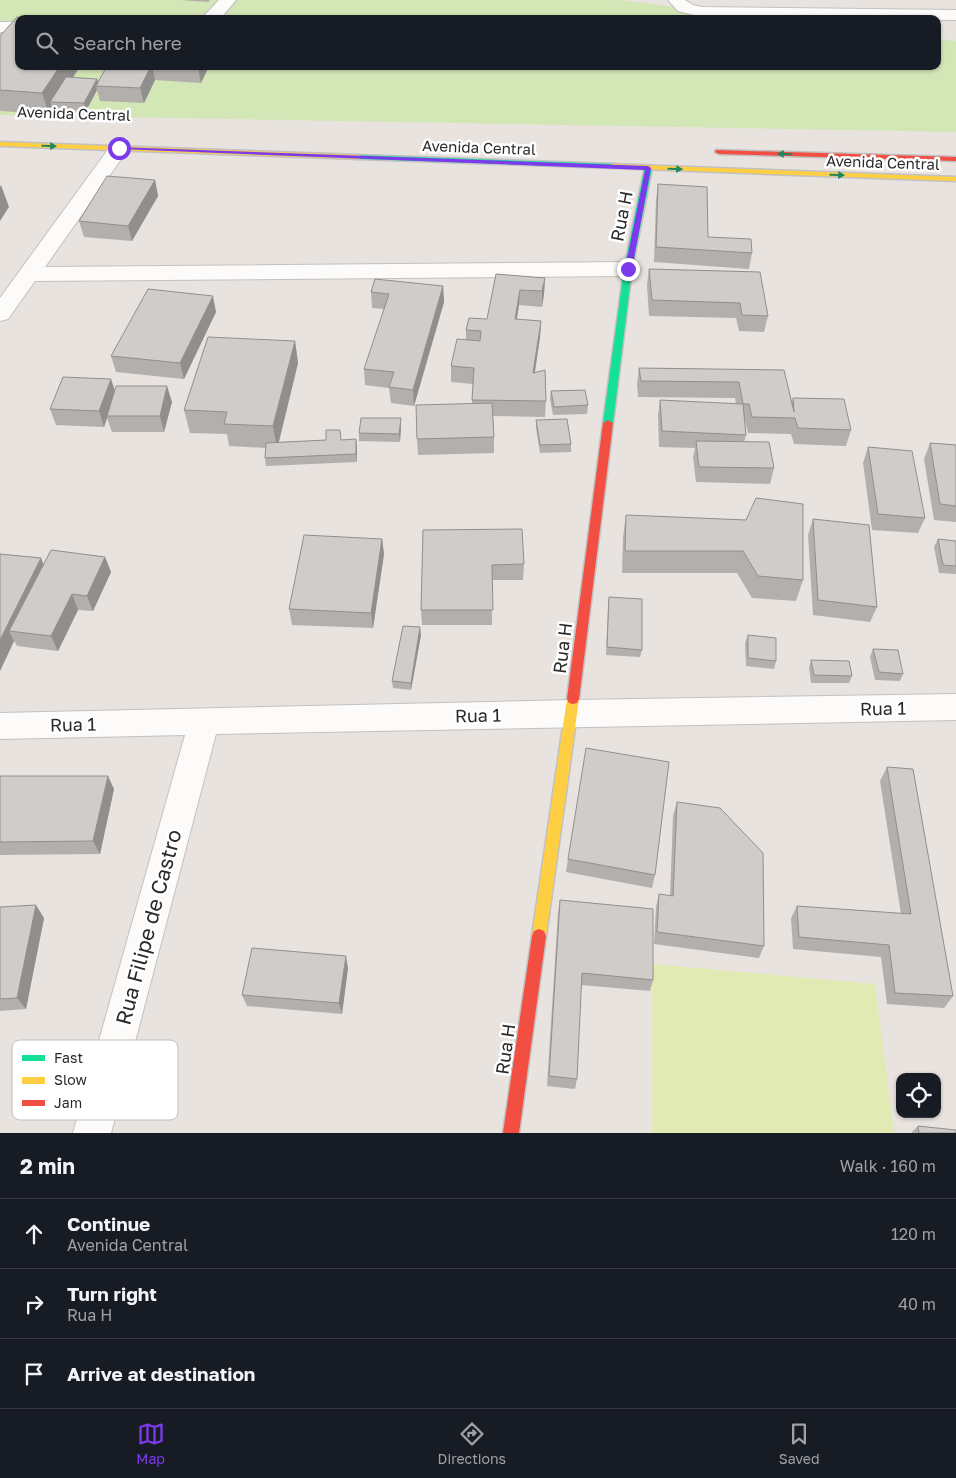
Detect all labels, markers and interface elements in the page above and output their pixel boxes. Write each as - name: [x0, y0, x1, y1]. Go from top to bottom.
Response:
- search box: [15, 15, 941, 70]
- icon: search: [33, 29, 61, 57]
- text: Search here: [73, 31, 182, 54]
- street label: Avenida Central: [17, 102, 131, 124]
- street label: Avenida Central: [422, 136, 536, 158]
- route start: [108, 137, 131, 160]
- one-way arrow: [41, 142, 57, 150]
- one-way arrow: [777, 149, 793, 157]
- street label: Avenida Central: [826, 151, 940, 173]
- one-way arrow: [667, 165, 683, 173]
- one-way arrow: [829, 171, 845, 179]
- street label: Rua H: [605, 189, 637, 243]
- route end: [617, 258, 640, 281]
- street label: Rua H: [548, 621, 576, 675]
- street label: Rua 1: [860, 697, 907, 719]
- street label: Rua 1: [455, 704, 502, 726]
- street label: Rua 1: [50, 713, 97, 735]
- street label: Rua Filipe de Castro: [109, 827, 187, 1027]
- street label: Rua H: [491, 1022, 519, 1076]
- legend: [12, 1040, 178, 1120]
- text: Fast: [54, 1049, 83, 1066]
- text: Slow: [54, 1071, 87, 1088]
- map controls: [896, 1073, 941, 1118]
- button: locate: [896, 1073, 941, 1118]
- text: Jam: [54, 1094, 82, 1111]
- text: 2 min: [20, 1153, 75, 1179]
- text: Walk · 160 m: [840, 1156, 936, 1176]
- text: Continue: [67, 1212, 150, 1235]
- icon: ahead: [20, 1220, 48, 1248]
- text: 120 m: [891, 1224, 936, 1244]
- text: Avenida Central: [67, 1235, 188, 1255]
- text: Turn right: [67, 1282, 157, 1305]
- icon: right: [20, 1290, 48, 1318]
- text: 40 m: [898, 1294, 936, 1314]
- text: Rua H: [67, 1305, 112, 1325]
- icon: arrive: [20, 1360, 48, 1388]
- text: Arrive at destination: [67, 1362, 255, 1385]
- tab: Map: [136, 1420, 165, 1467]
- tab: Directions: [438, 1420, 506, 1467]
- tab: Saved: [779, 1420, 820, 1467]

